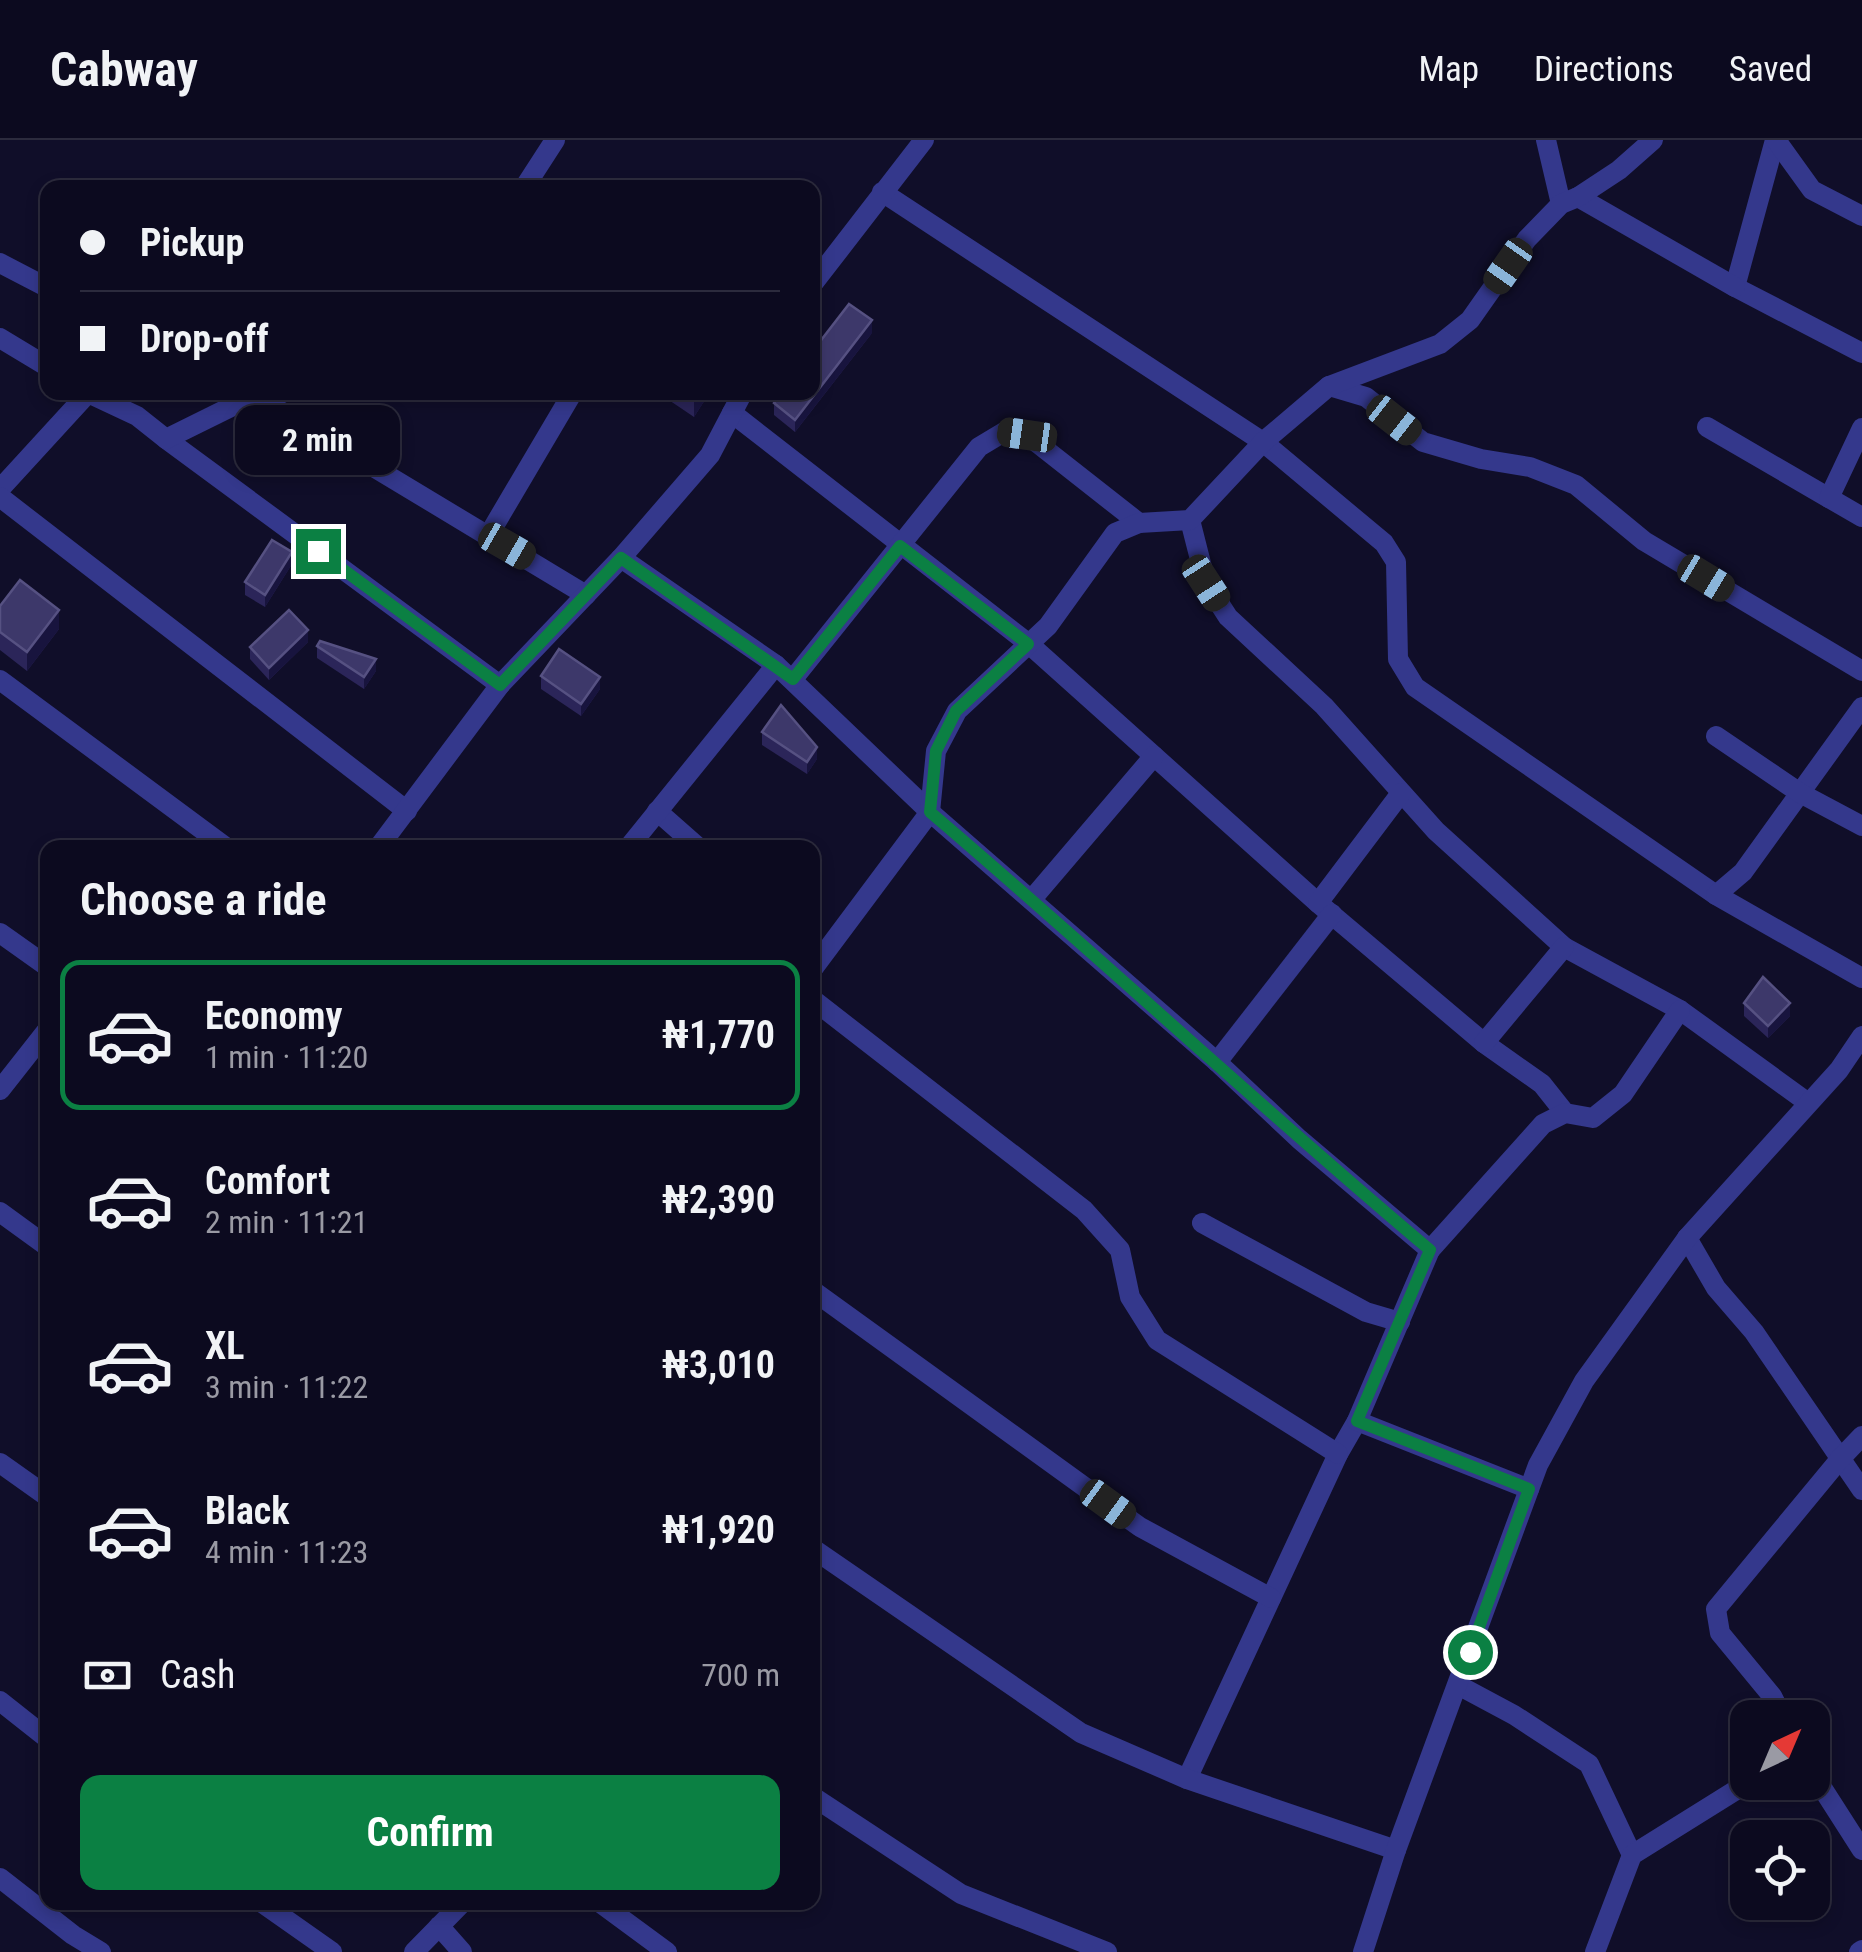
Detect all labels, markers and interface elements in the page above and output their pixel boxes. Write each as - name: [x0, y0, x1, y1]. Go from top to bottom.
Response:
- text: Cabway: [50, 41, 198, 98]
- text: Map: [1419, 49, 1479, 90]
- text: Directions: [1534, 49, 1674, 90]
- text: Saved: [1729, 49, 1812, 90]
- text: Pickup: [140, 221, 244, 265]
- car: [1479, 233, 1537, 299]
- text: Drop-off: [140, 317, 269, 361]
- car: [1361, 390, 1427, 450]
- callout: 2 min: [236, 406, 400, 476]
- car: [995, 416, 1059, 454]
- text: 2 min: [282, 421, 353, 459]
- car: [474, 518, 540, 574]
- route end: [296, 529, 341, 574]
- car: [1177, 550, 1235, 616]
- car: [1673, 550, 1739, 606]
- text: Choose a ride: [80, 873, 327, 926]
- icon: car: [85, 990, 175, 1080]
- text: Economy: [205, 994, 342, 1038]
- text: ₦1,770: [662, 1013, 775, 1057]
- text: 1 min · 11:20: [205, 1038, 368, 1076]
- icon: car: [85, 1155, 175, 1245]
- text: Comfort: [205, 1159, 330, 1203]
- text: ₦2,390: [662, 1178, 775, 1222]
- text: 2 min · 11:21: [205, 1203, 368, 1241]
- icon: car: [85, 1320, 175, 1410]
- text: XL: [205, 1324, 244, 1368]
- text: ₦3,010: [662, 1343, 775, 1387]
- text: 3 min · 11:22: [205, 1368, 368, 1406]
- car: [1075, 1474, 1141, 1534]
- icon: car: [85, 1485, 175, 1575]
- text: Black: [205, 1489, 289, 1533]
- text: ₦1,920: [662, 1508, 775, 1552]
- text: 4 min · 11:23: [205, 1533, 368, 1571]
- route start: [1448, 1630, 1493, 1675]
- icon: cash: [80, 1648, 135, 1703]
- text: Cash: [160, 1653, 235, 1697]
- text: 700 m: [701, 1656, 780, 1694]
- north arrow: [1730, 1700, 1830, 1800]
- map controls: [1730, 1700, 1830, 1920]
- button: Confirm: [80, 1775, 780, 1890]
- button: locate: [1730, 1820, 1830, 1920]

